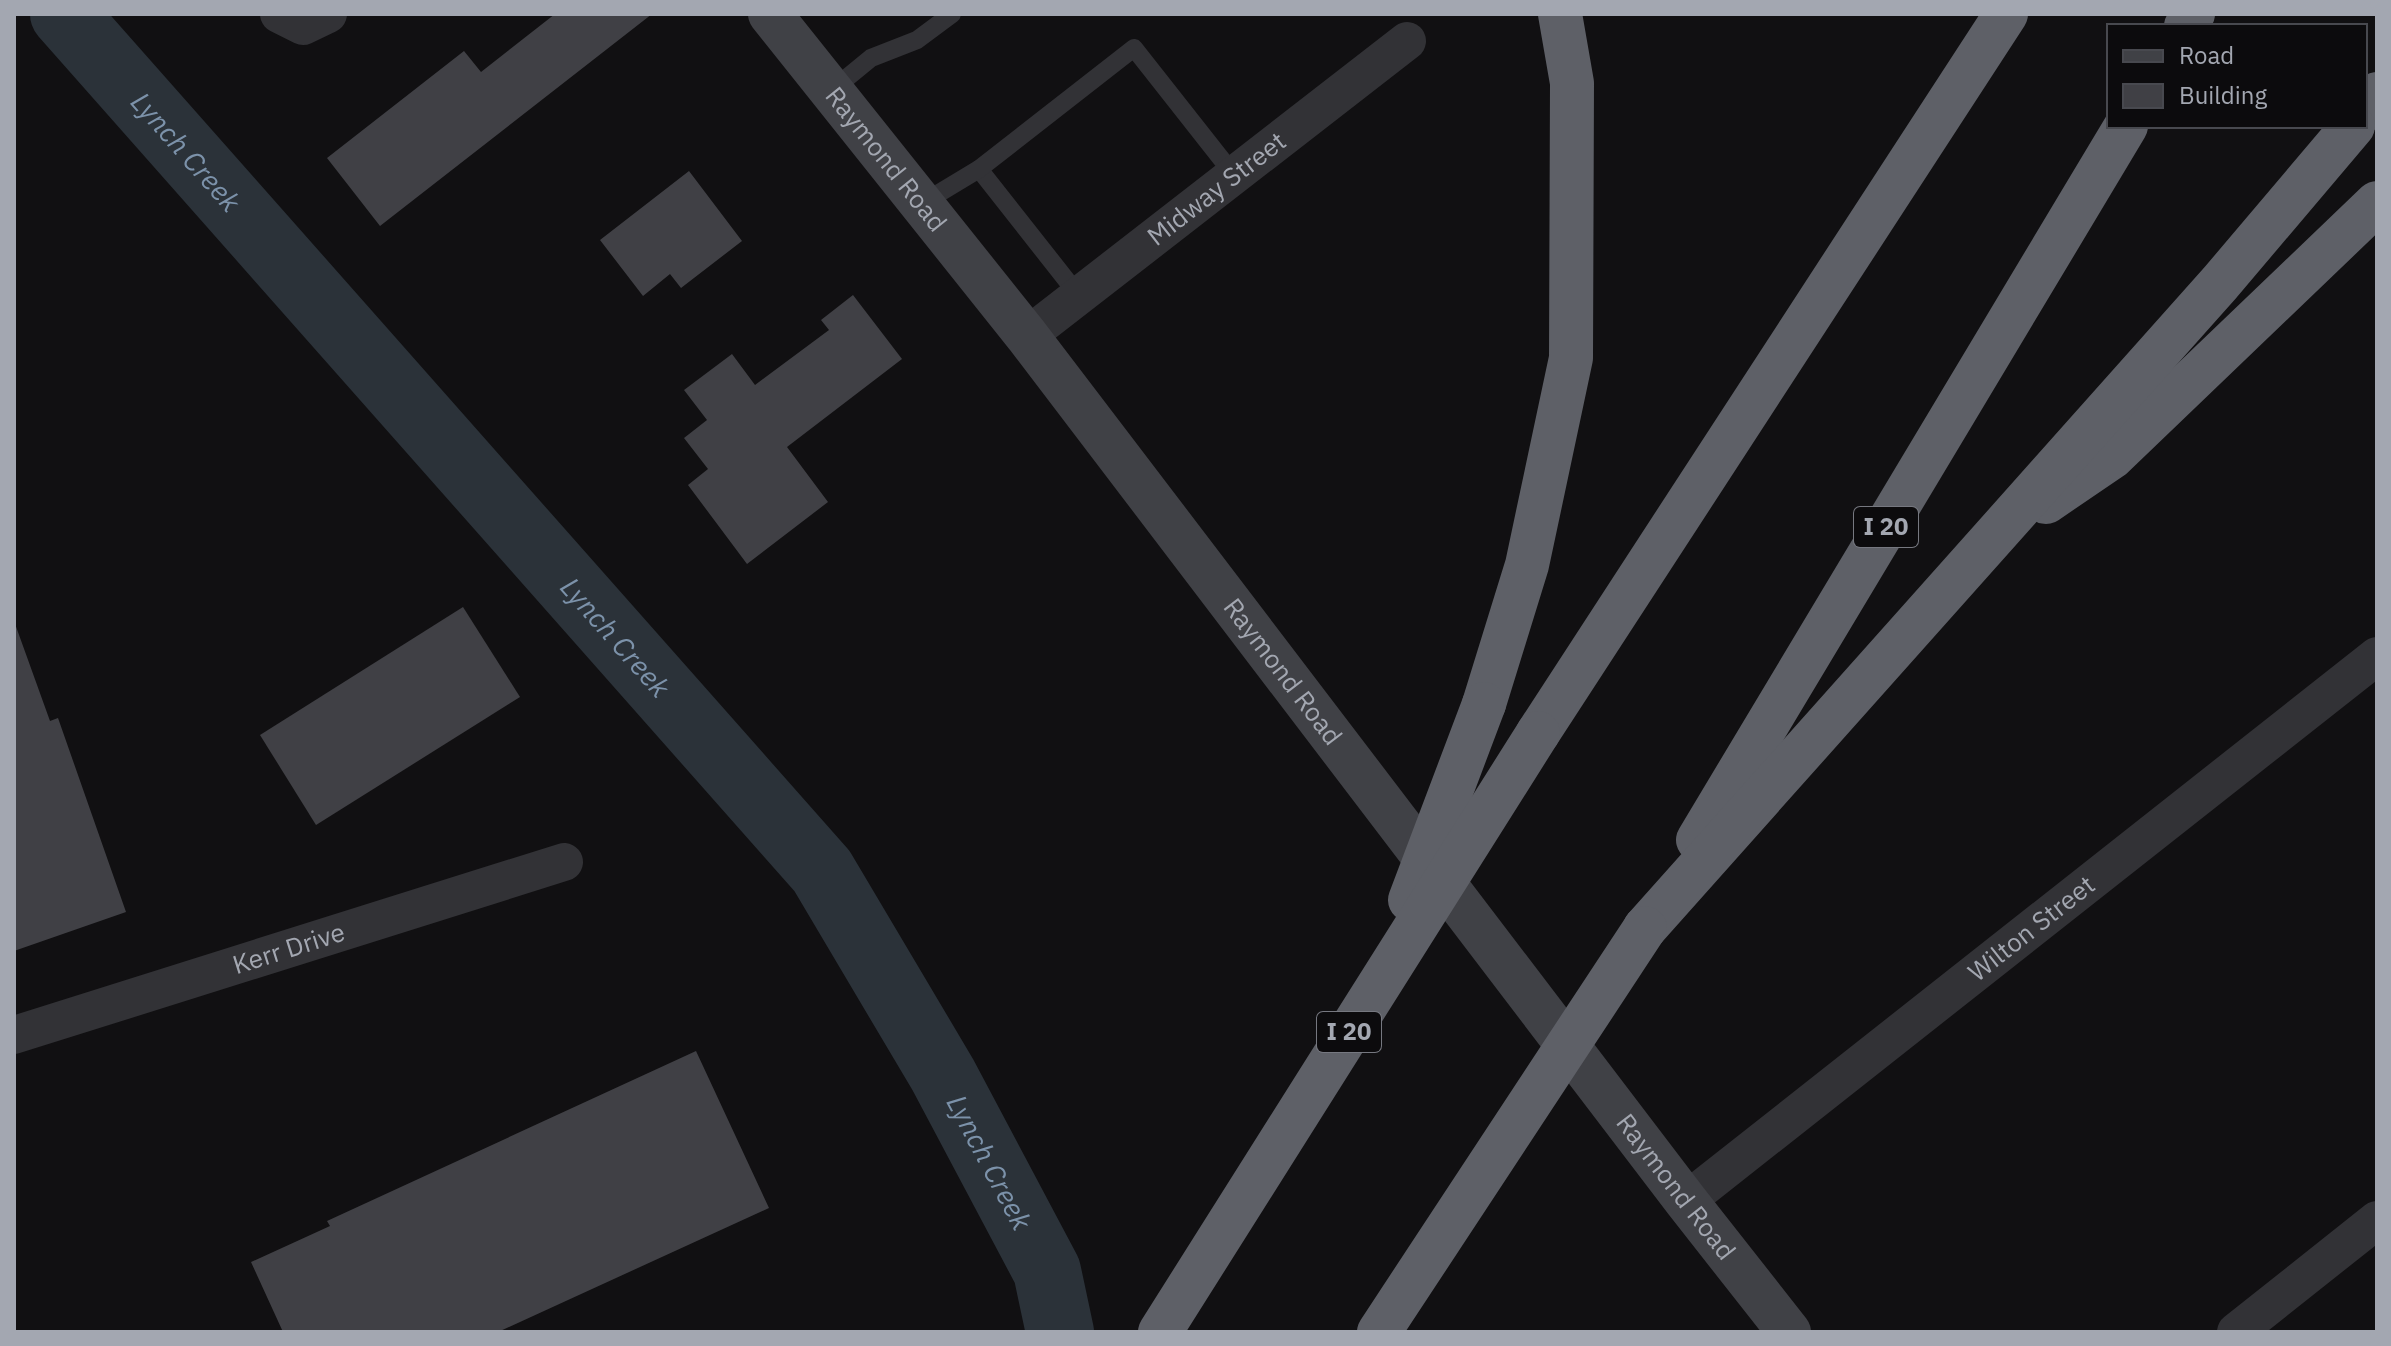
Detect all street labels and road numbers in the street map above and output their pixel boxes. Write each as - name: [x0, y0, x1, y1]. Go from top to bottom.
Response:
- street label: Raymond Road: [819, 79, 955, 238]
- street label: Midway Street: [1140, 123, 1292, 253]
- road number: I 20: [1854, 507, 1918, 547]
- street label: Raymond Road: [1217, 591, 1350, 751]
- street label: Wilton Street: [1960, 867, 2101, 988]
- street label: Kerr Drive: [228, 914, 349, 981]
- road number: I 20: [1317, 1012, 1381, 1052]
- street label: Raymond Road: [1609, 1106, 1744, 1266]

